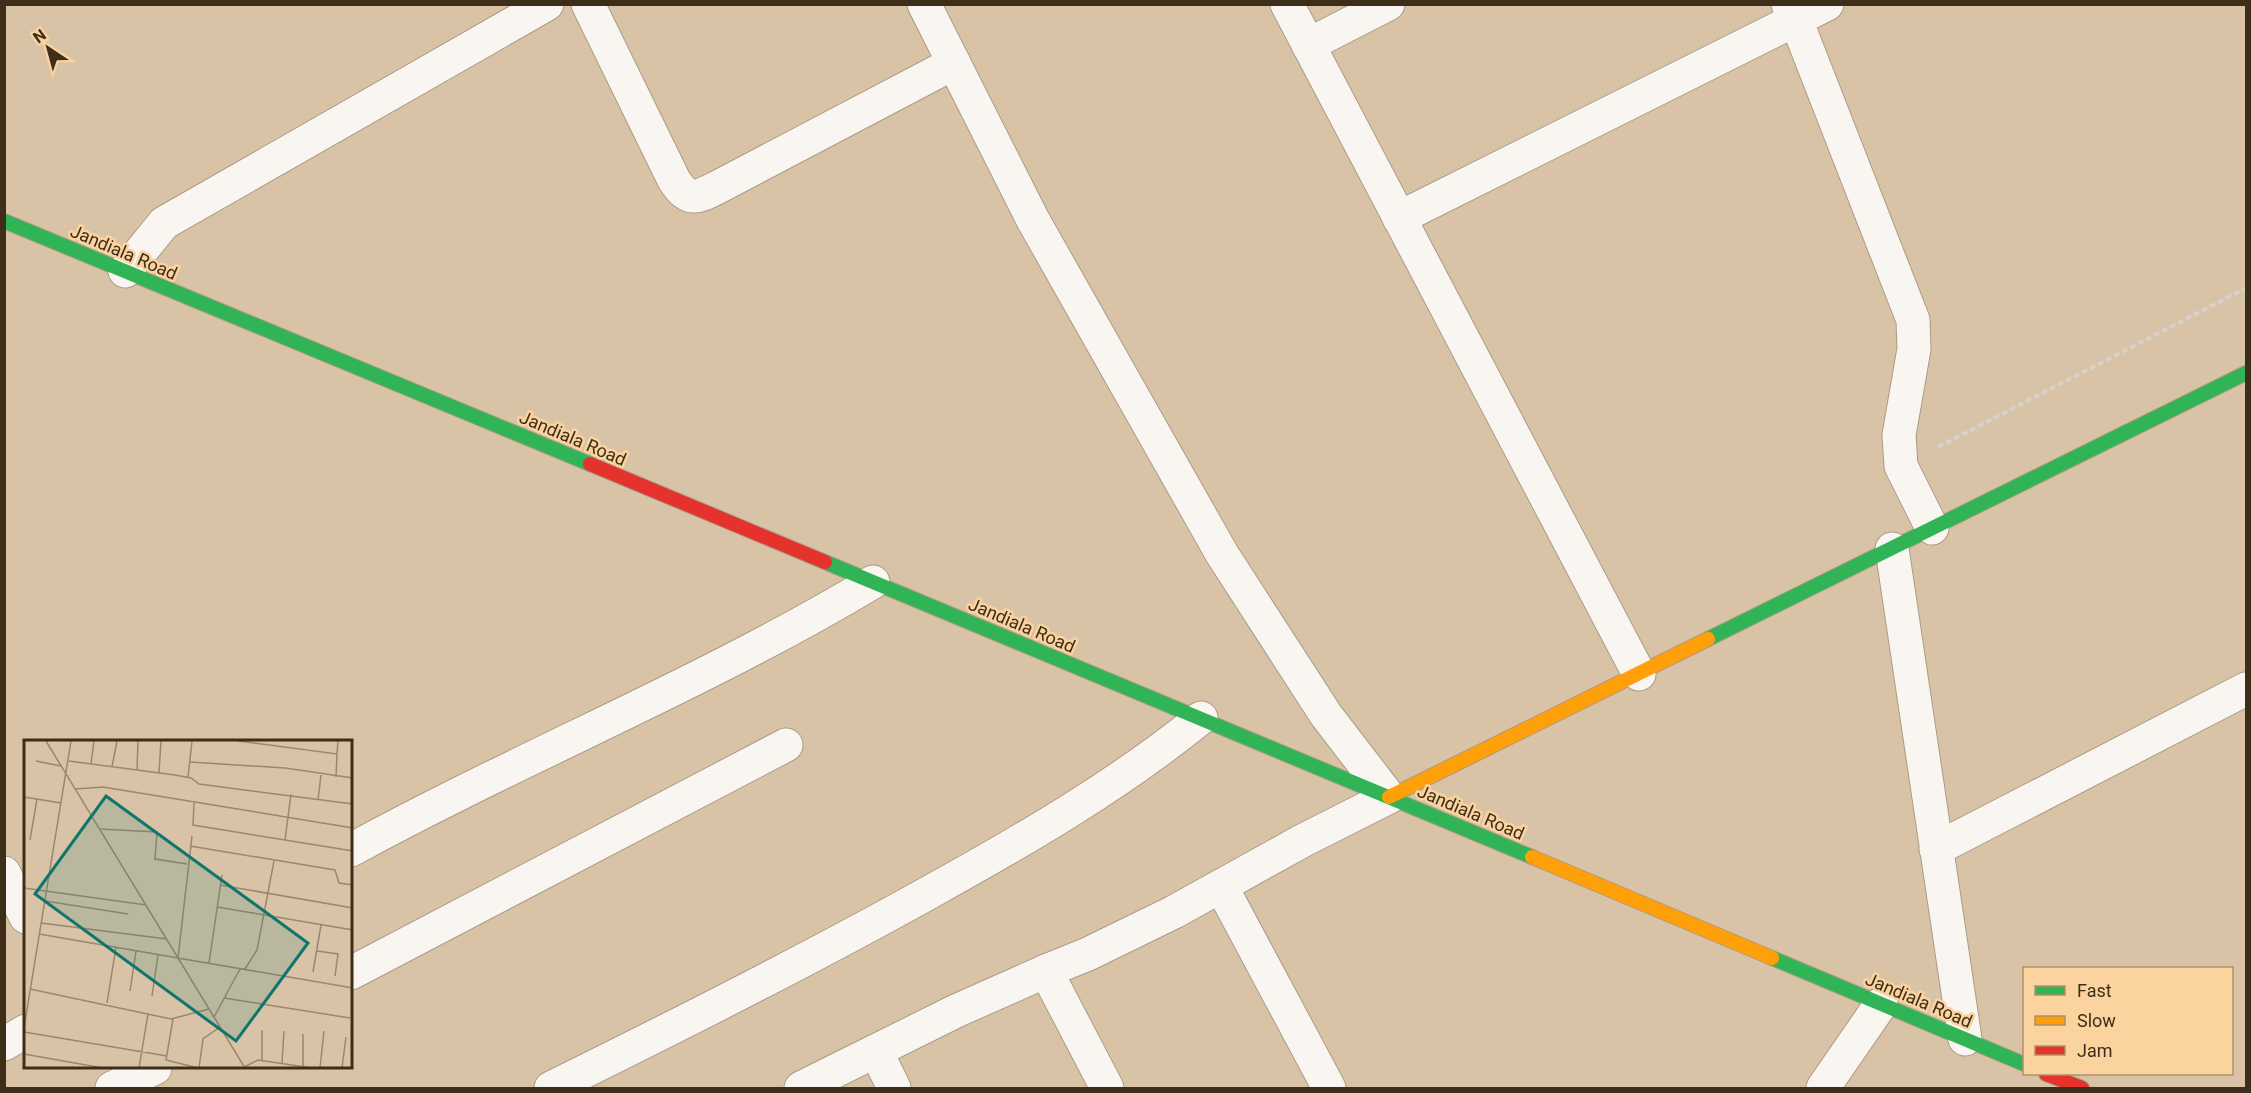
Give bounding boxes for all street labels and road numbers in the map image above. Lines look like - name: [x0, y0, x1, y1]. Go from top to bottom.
- street label: Jandiala Road: [67, 220, 181, 284]
- street label: Jandiala Road: [516, 406, 630, 470]
- street label: Jandiala Road: [965, 593, 1079, 657]
- street label: Jandiala Road: [1414, 780, 1528, 844]
- street label: Jandiala Road: [1862, 968, 1976, 1032]

